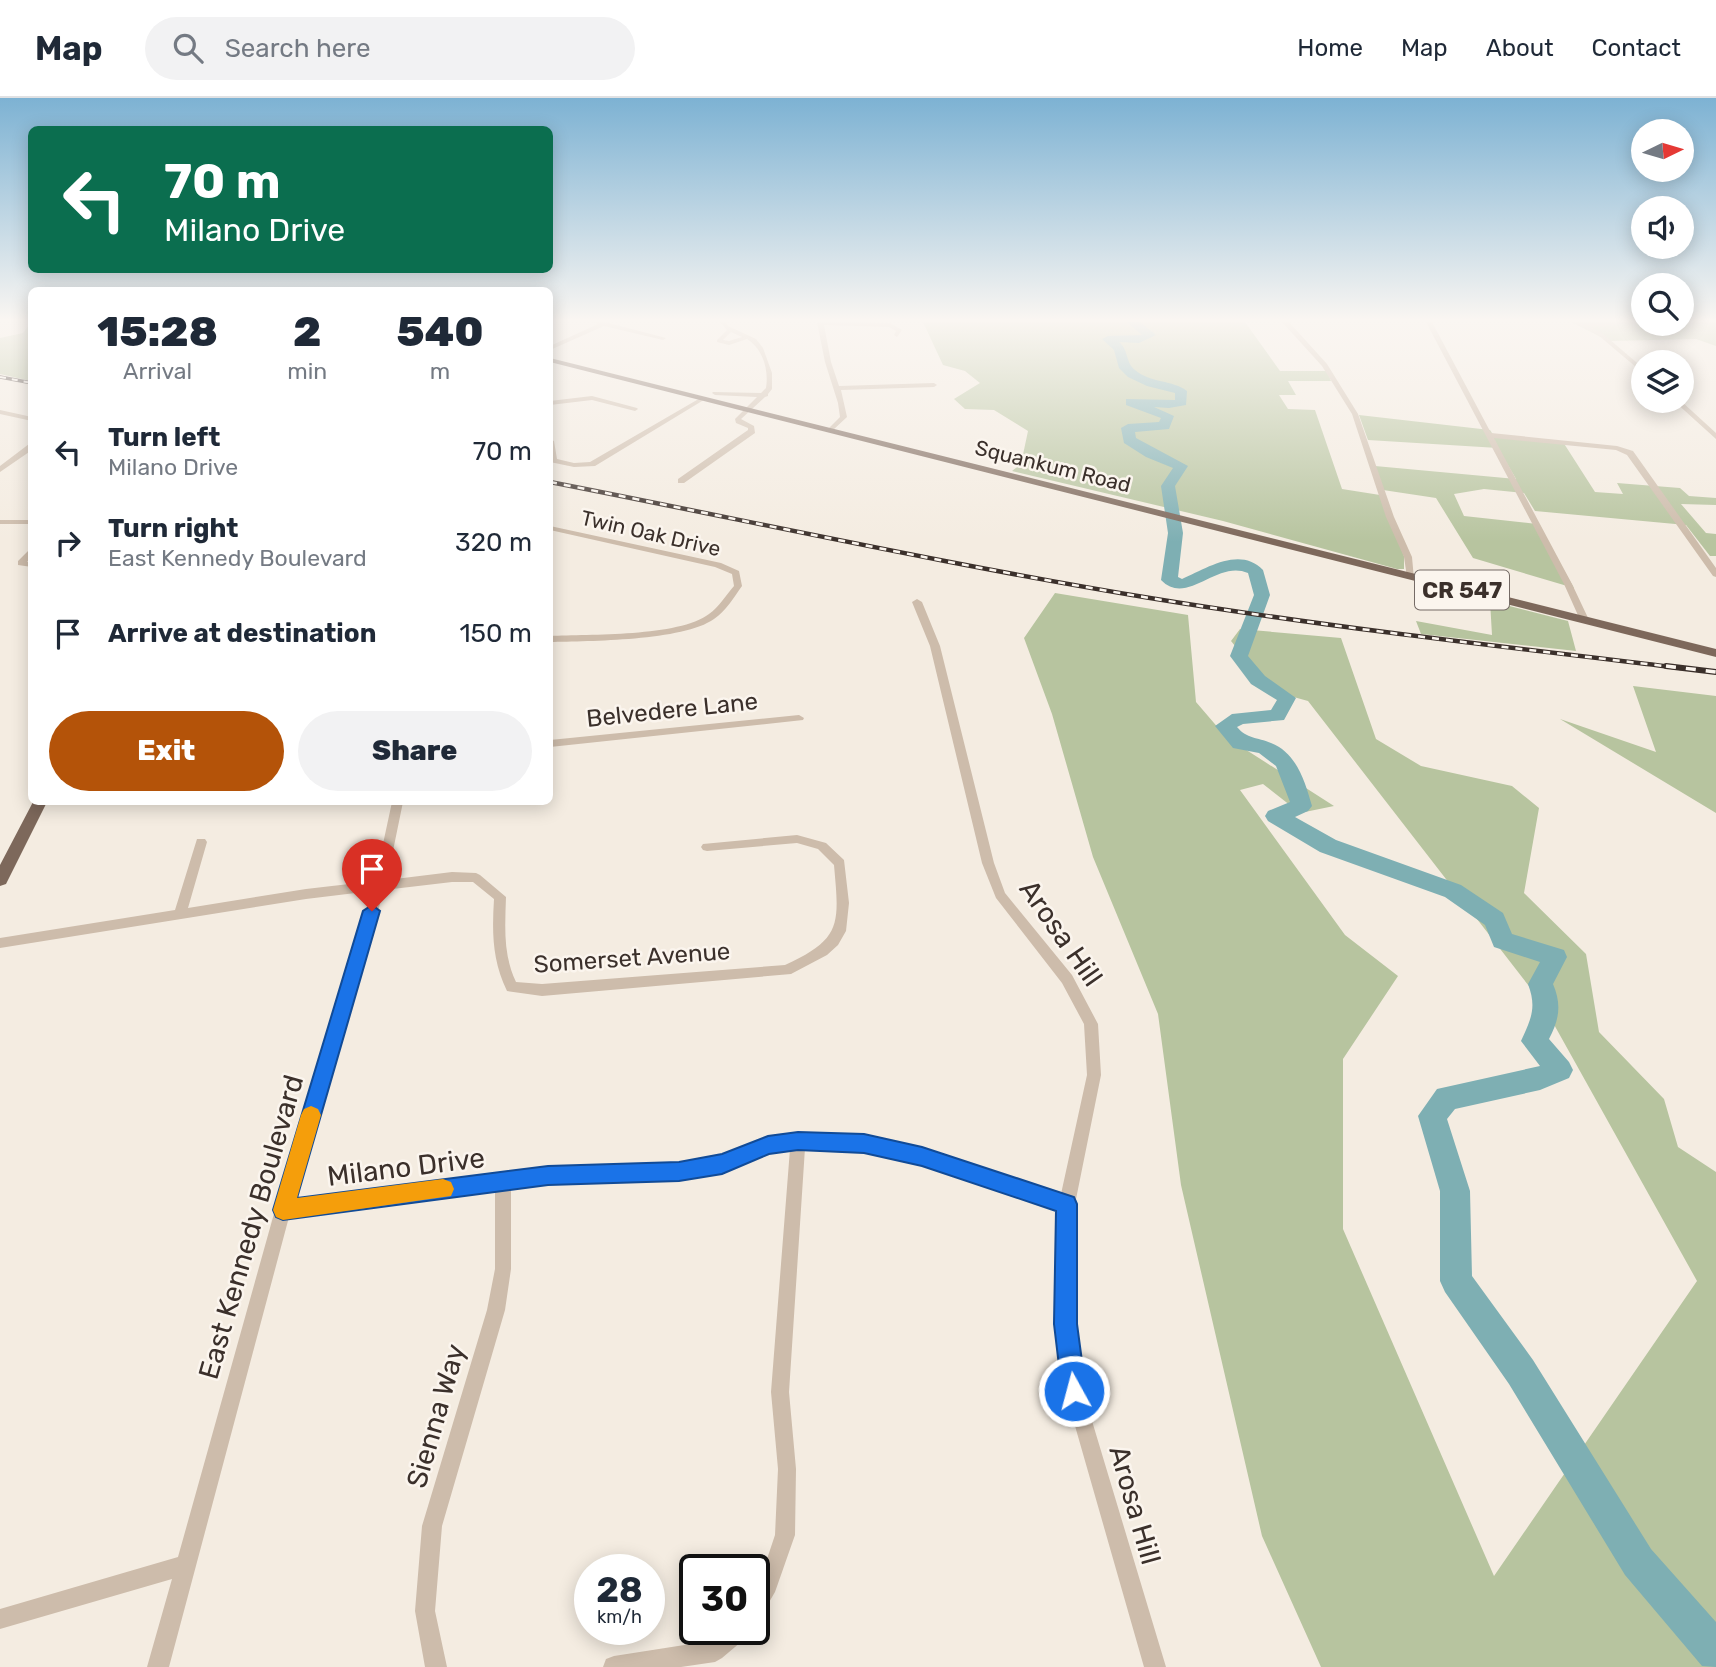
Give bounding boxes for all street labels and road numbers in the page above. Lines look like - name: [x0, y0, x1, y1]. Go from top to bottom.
- street label: Squankum Road: [973, 435, 1133, 497]
- street label: Twin Oak Drive: [579, 505, 723, 561]
- road number: CR 547: [1415, 570, 1509, 610]
- street label: Belvedere Lane: [585, 687, 759, 733]
- street label: Arosa Hill: [1012, 873, 1110, 993]
- street label: Somerset Avenue: [533, 937, 731, 979]
- street label: East Kennedy Boulevard: [192, 1071, 310, 1383]
- street label: Milano Drive: [325, 1141, 487, 1193]
- street label: Sienna Way: [400, 1340, 472, 1492]
- street label: Arosa Hill: [1102, 1442, 1168, 1568]

